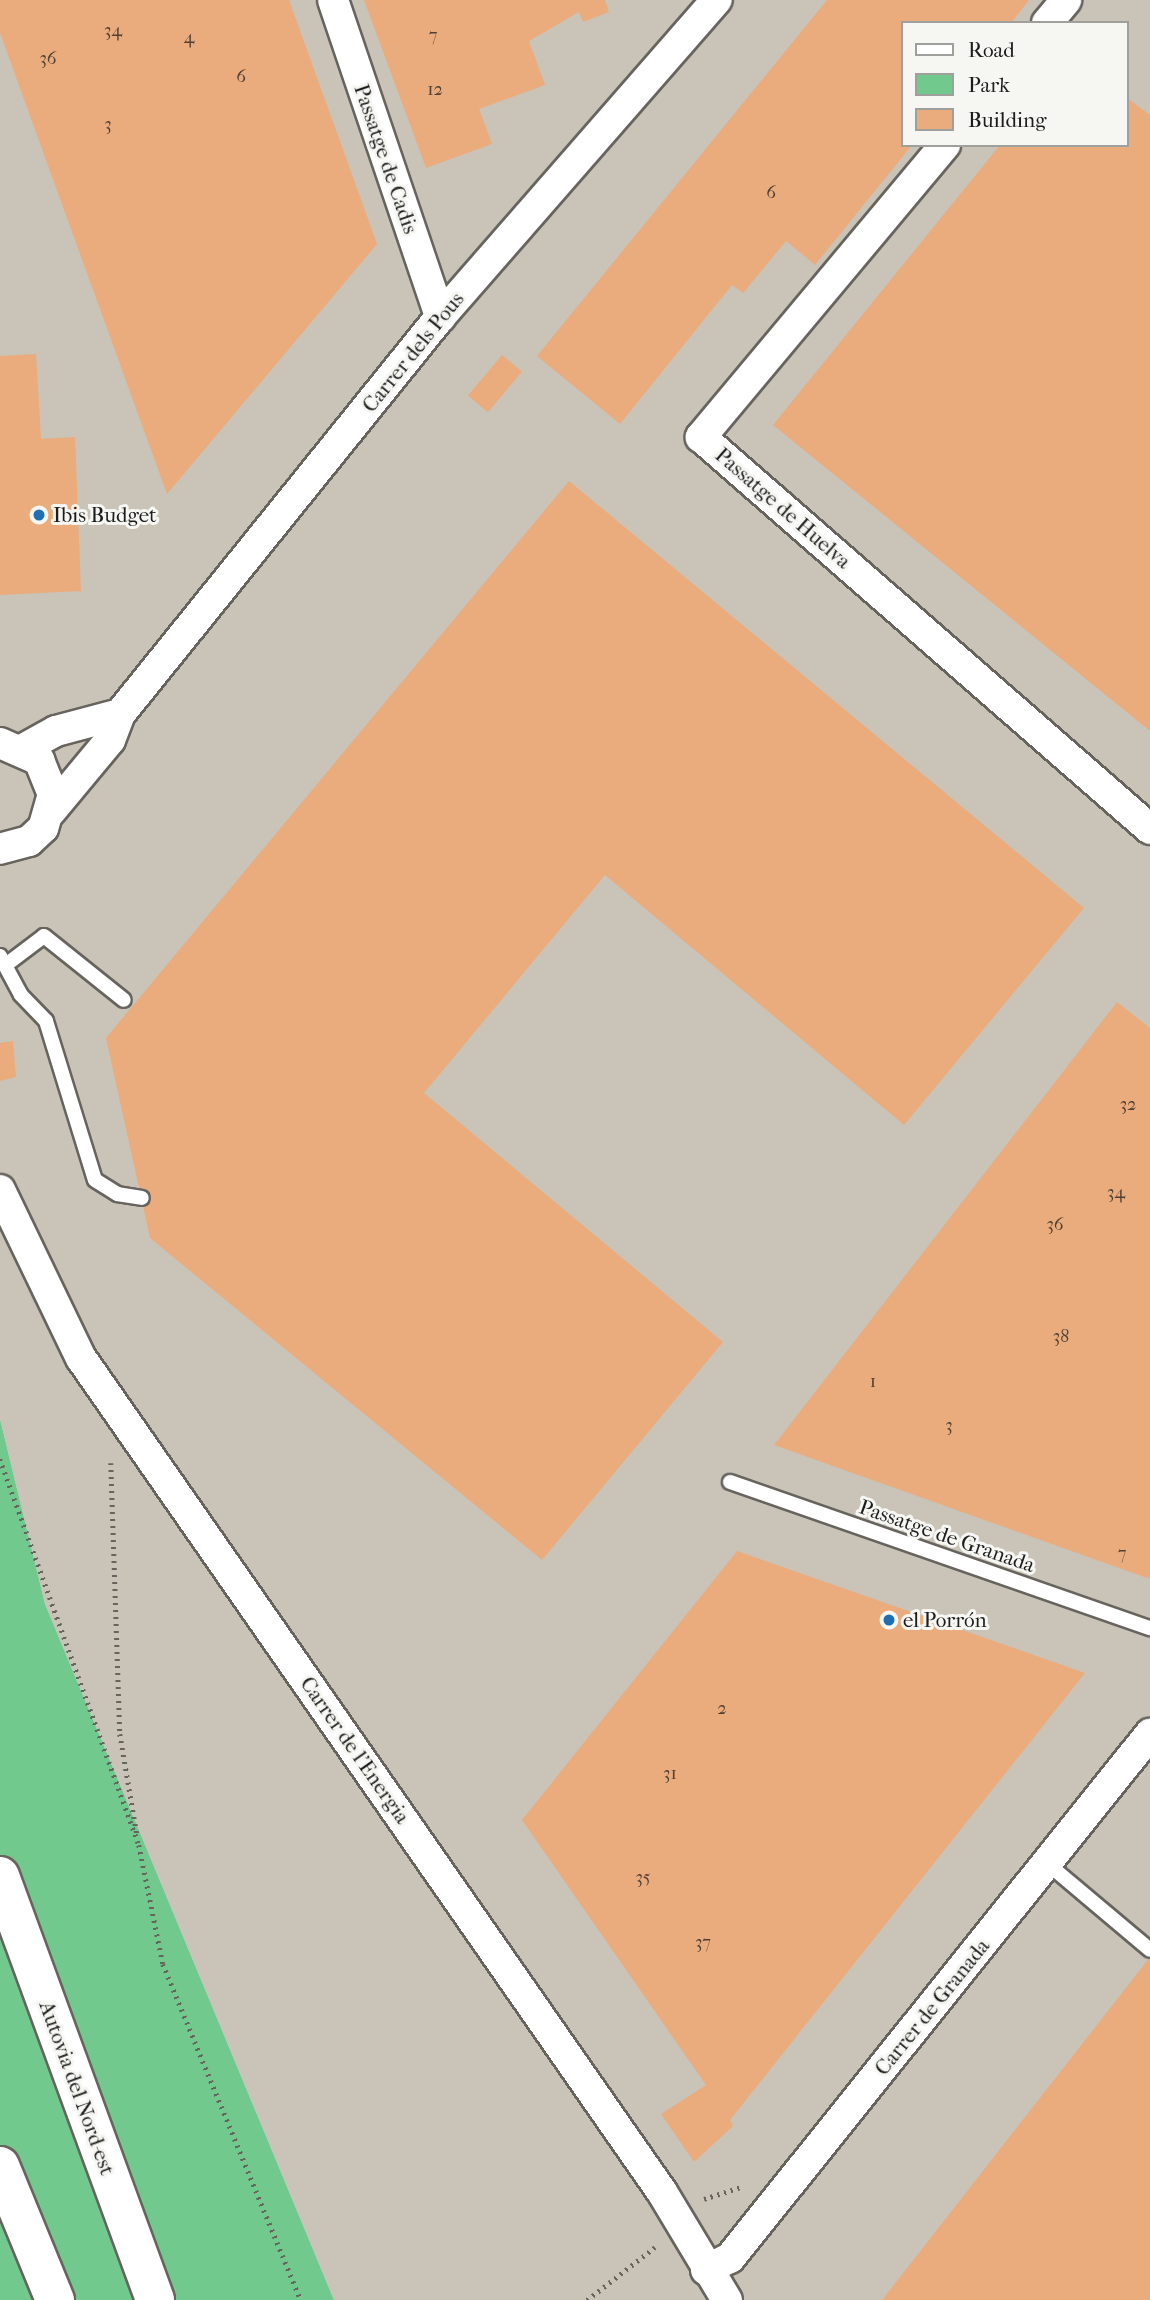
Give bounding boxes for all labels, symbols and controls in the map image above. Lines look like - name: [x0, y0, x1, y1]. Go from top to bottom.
- house number: 34: [104, 20, 122, 42]
- legend: [902, 21, 1129, 147]
- house number: 7: [429, 25, 437, 47]
- house number: 4: [184, 27, 194, 49]
- text: Road: [968, 38, 1015, 62]
- house number: 36: [39, 48, 57, 70]
- house number: 6: [236, 66, 246, 88]
- text: Park: [968, 73, 1010, 97]
- house number: 12: [427, 79, 443, 101]
- street label: Passatge de Cadis: [349, 81, 423, 237]
- text: Building: [968, 108, 1046, 132]
- house number: 3: [104, 114, 112, 136]
- house number: 6: [766, 182, 776, 204]
- street label: Carrer dels Pous: [357, 287, 469, 417]
- street label: Passatge de Huelva: [710, 442, 856, 574]
- place label: Ibis Budget: [53, 502, 157, 528]
- marker: Ibis Budget: [31, 507, 47, 523]
- house number: 32: [1120, 1094, 1136, 1116]
- house number: 34: [1107, 1182, 1125, 1204]
- house number: 36: [1046, 1214, 1064, 1236]
- house number: 38: [1053, 1326, 1069, 1348]
- house number: 1: [870, 1371, 876, 1393]
- house number: 3: [945, 1415, 953, 1437]
- street label: Passatge de Granada: [856, 1494, 1038, 1578]
- house number: 7: [1118, 1543, 1126, 1565]
- place label: el Porrón: [903, 1607, 987, 1633]
- marker: el Porrón: [881, 1612, 897, 1628]
- street label: Carrer de l'Energia: [295, 1672, 415, 1828]
- house number: 2: [717, 1698, 727, 1720]
- house number: 31: [663, 1763, 677, 1785]
- house number: 35: [635, 1867, 651, 1889]
- house number: 37: [695, 1932, 711, 1954]
- street label: Carrer de Granada: [869, 1934, 995, 2080]
- street label: Autovia del Nord-est: [34, 1998, 120, 2178]

